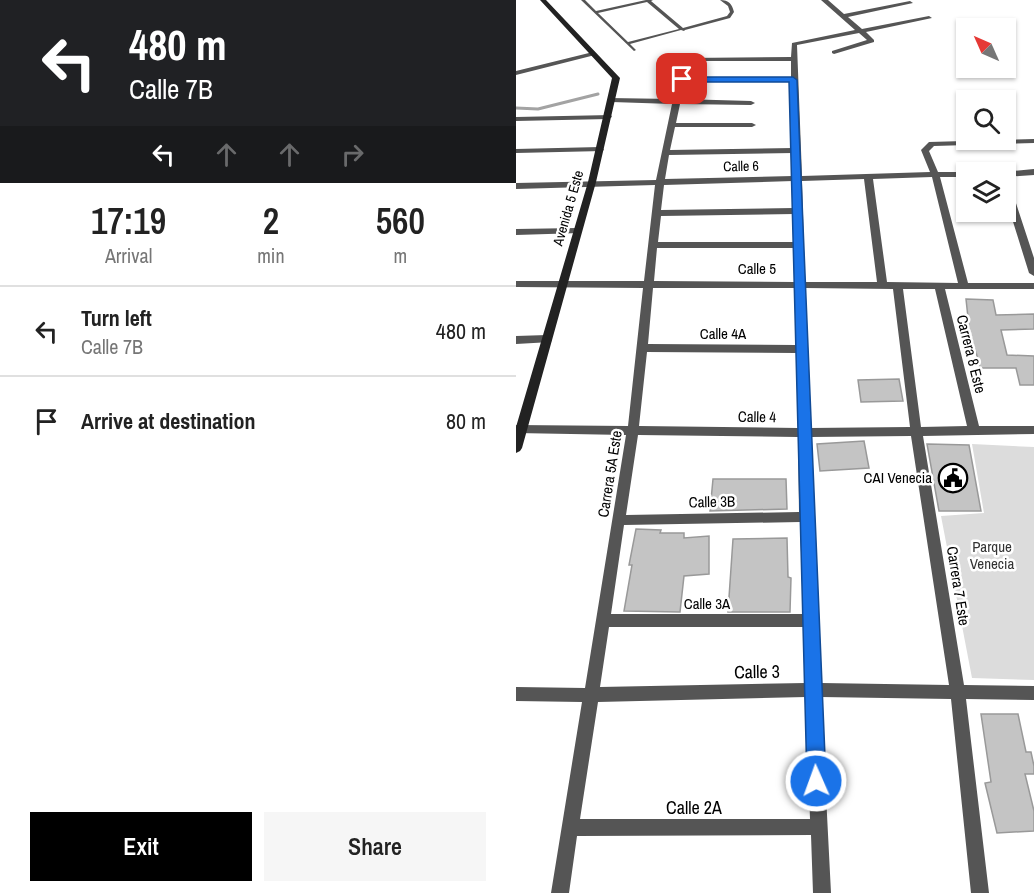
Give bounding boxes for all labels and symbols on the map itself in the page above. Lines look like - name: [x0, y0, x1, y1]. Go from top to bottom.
- north arrow: [956, 18, 1016, 78]
- pin: [656, 53, 707, 104]
- street label: Calle 6: [723, 157, 759, 175]
- street label: Avenida 5 Este: [548, 168, 587, 249]
- street label: Calle 5: [738, 258, 776, 279]
- street label: Carrera 8 Este: [952, 313, 991, 395]
- street label: Calle 4A: [700, 323, 747, 344]
- street label: Calle 4: [738, 406, 776, 427]
- street label: Carrera 5A Este: [592, 429, 627, 519]
- public building icon: CAI Venecia: [937, 462, 969, 494]
- place label: CAI Venecia: [864, 467, 932, 488]
- street label: Calle 3B: [689, 491, 735, 512]
- park label: Parque Venecia: [970, 536, 1014, 574]
- street label: Carrera 7 Este: [942, 545, 975, 627]
- street label: Calle 3A: [684, 593, 731, 614]
- street label: Calle 3: [734, 659, 780, 684]
- position arrow: [784, 749, 848, 813]
- street label: Calle 2A: [666, 795, 722, 820]

